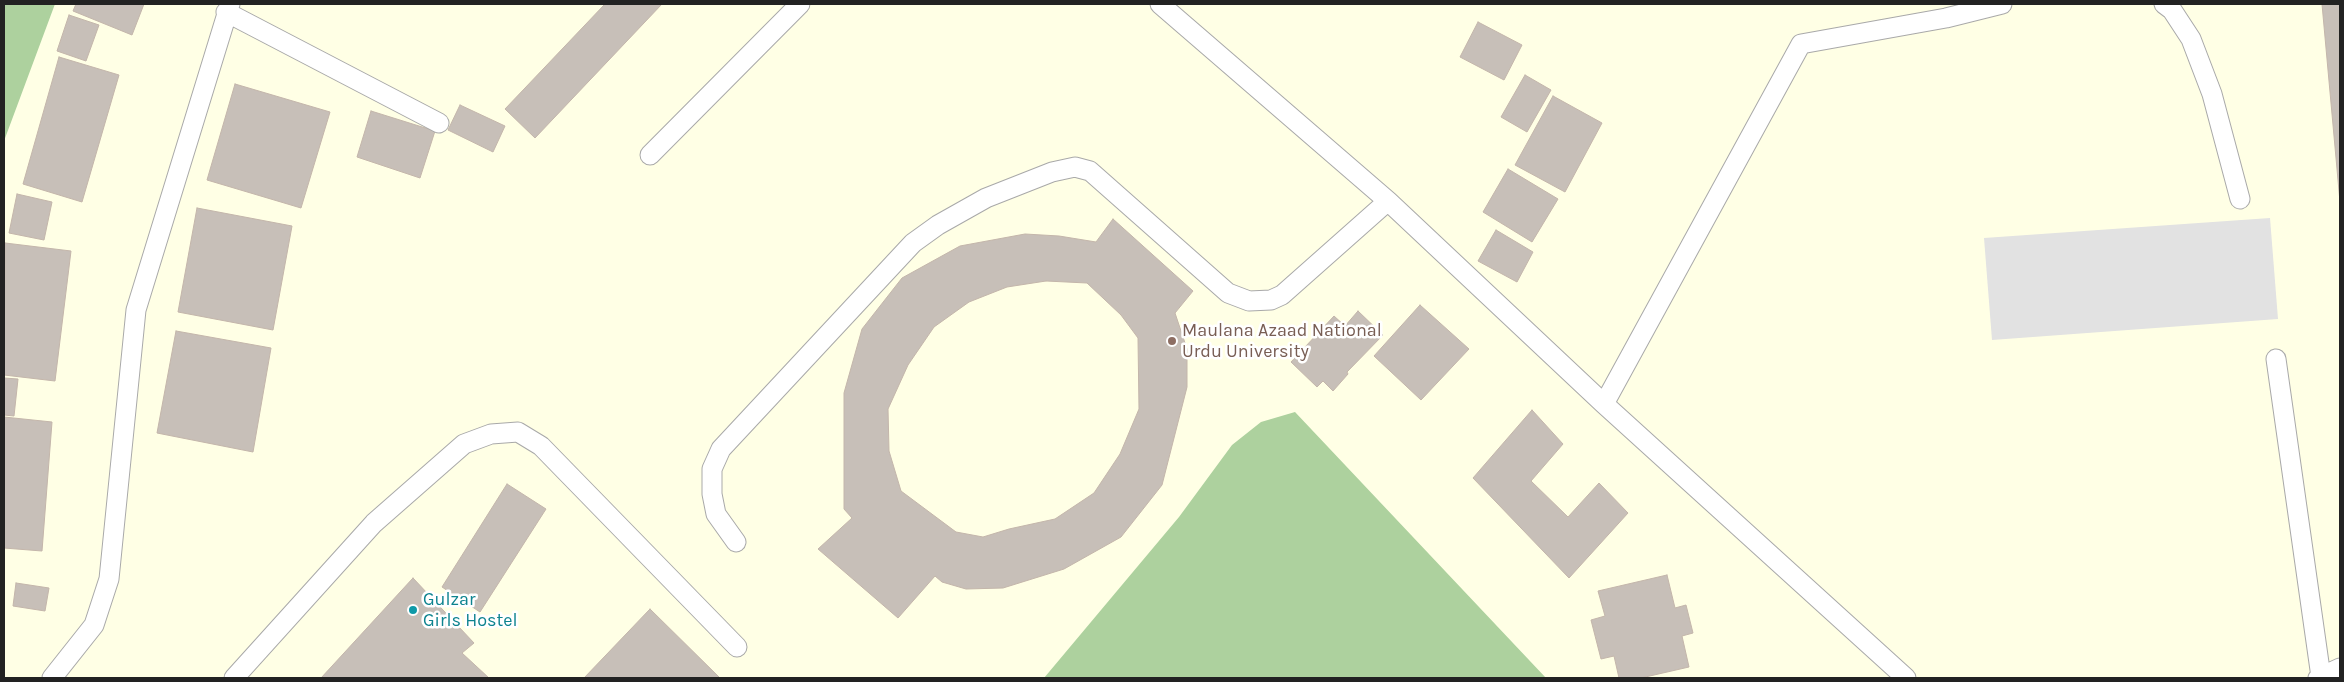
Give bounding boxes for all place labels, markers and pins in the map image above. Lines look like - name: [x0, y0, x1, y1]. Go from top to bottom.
- place label: Maulana Azaad National Urdu University: [1182, 320, 1382, 362]
- marker: Maulana Azaad National Urdu University: [1166, 335, 1178, 347]
- place label: Gulzar Girls Hostel: [423, 589, 518, 632]
- marker: Gulzar Girls Hostel: [407, 604, 419, 616]

